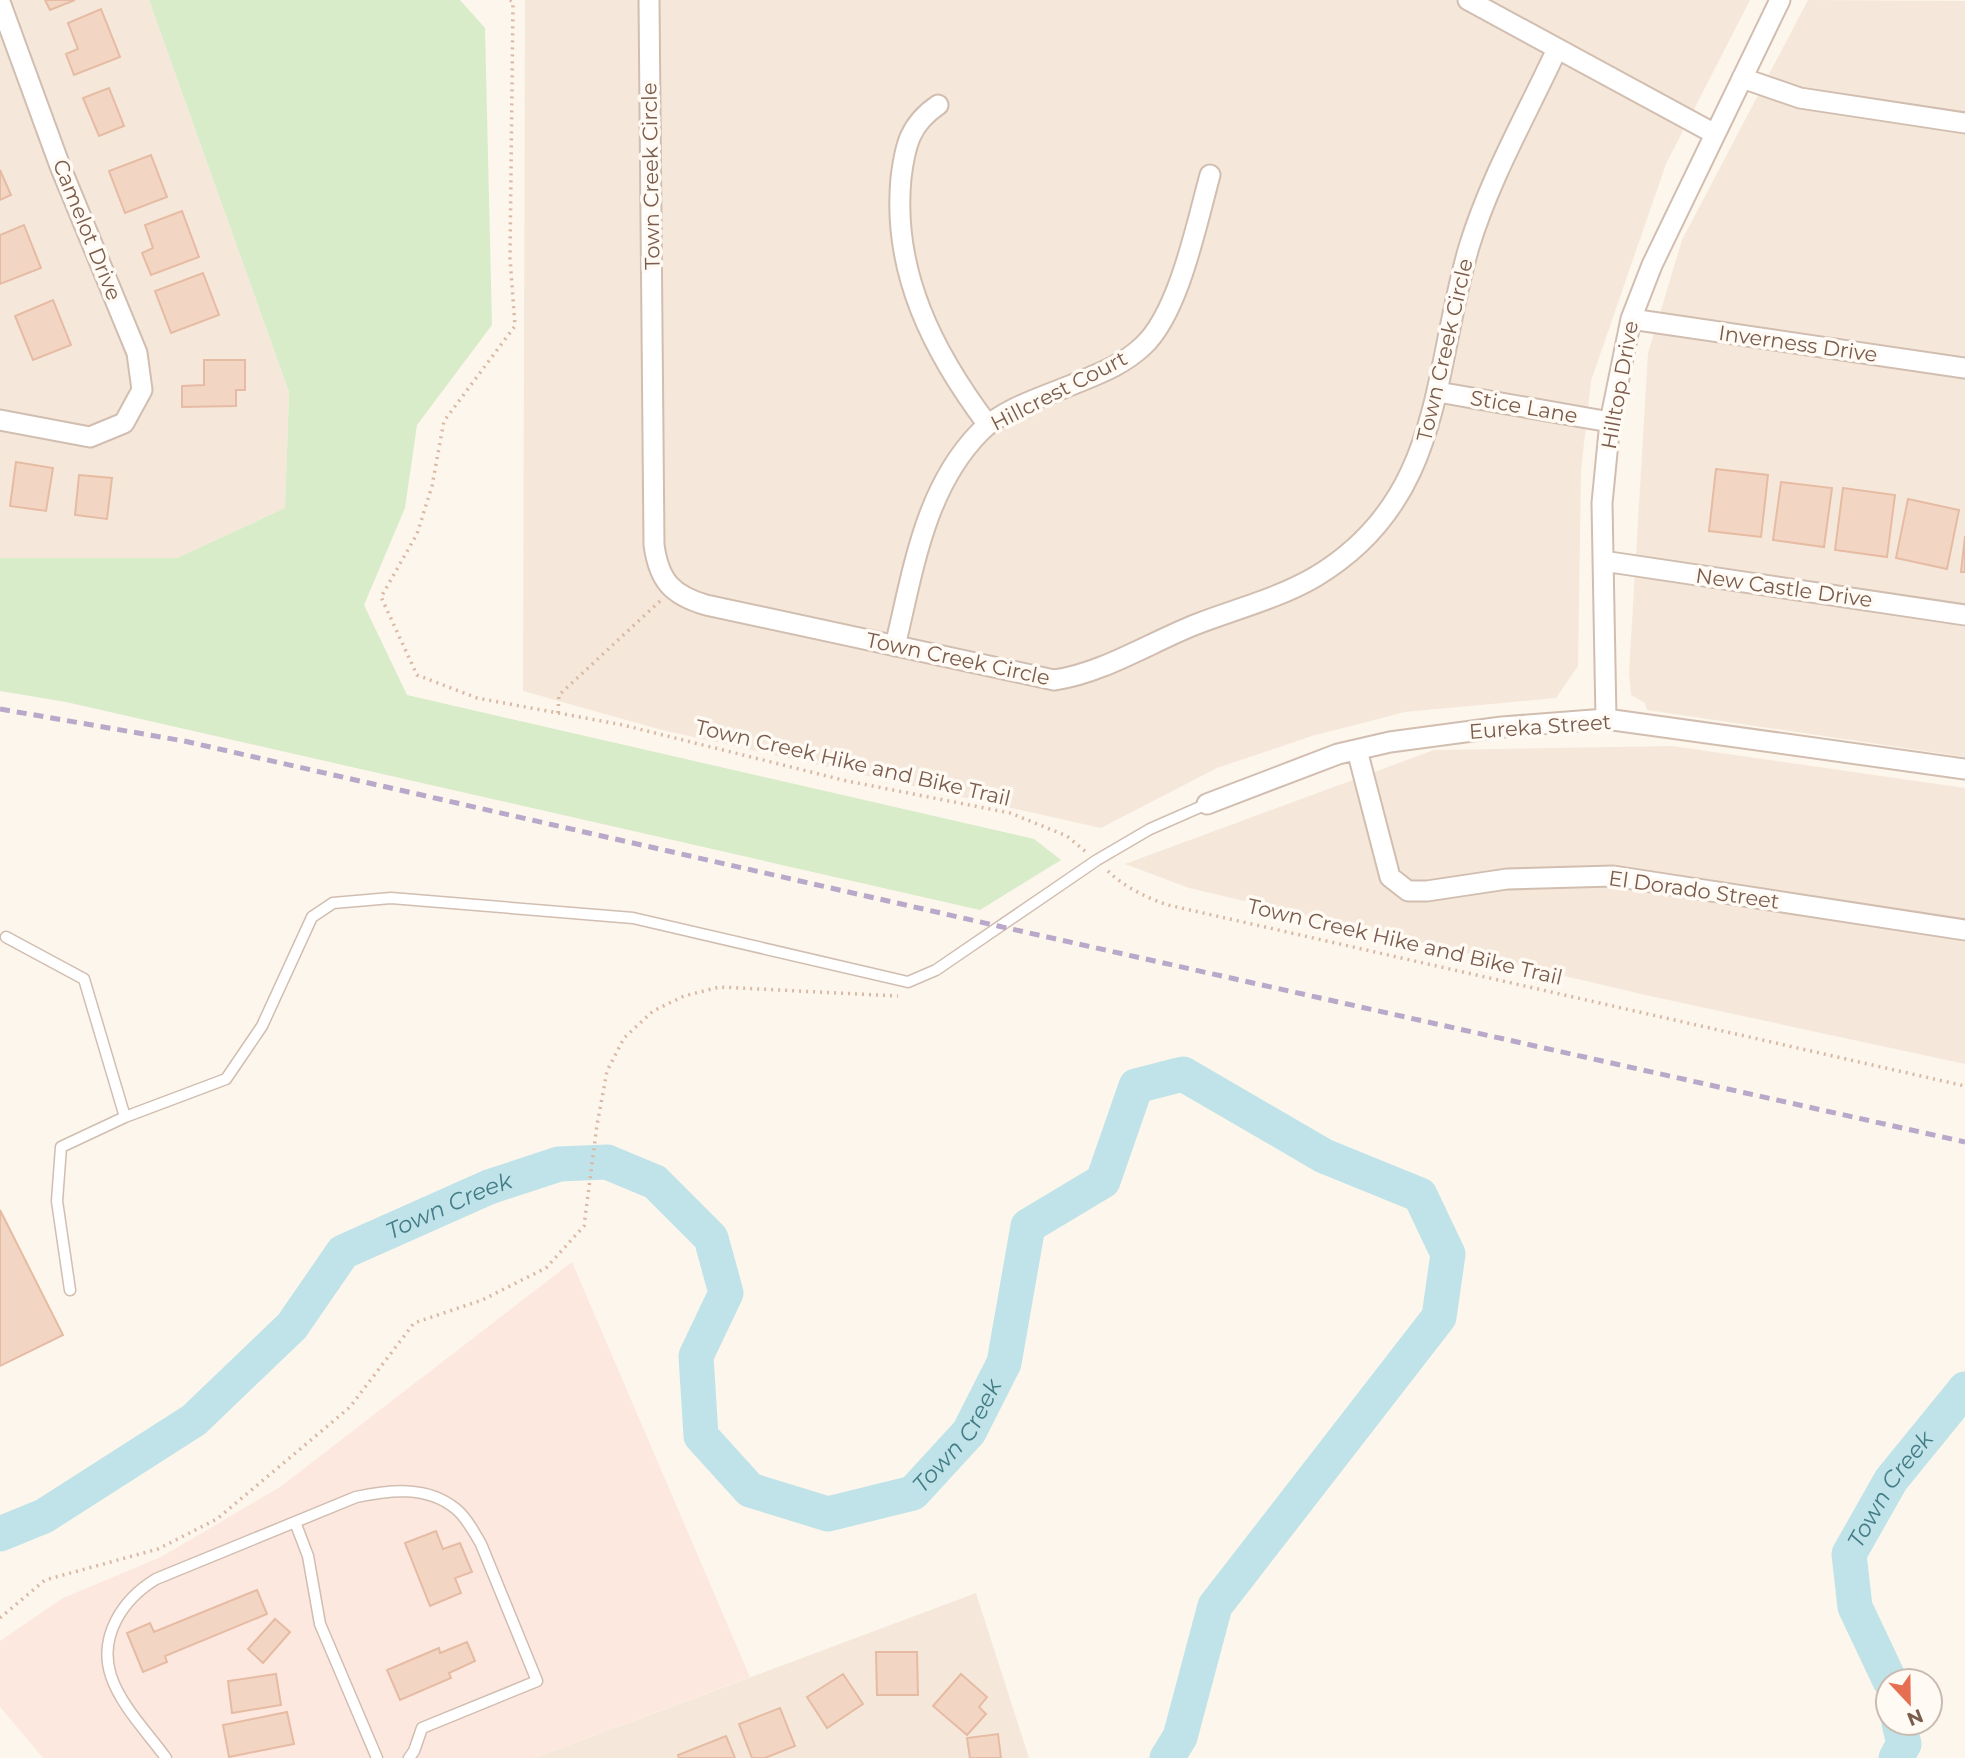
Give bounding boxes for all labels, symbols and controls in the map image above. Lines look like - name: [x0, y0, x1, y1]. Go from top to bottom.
- street label: Town Creek Circle: [636, 82, 665, 270]
- street label: Camelot Drive: [48, 156, 127, 304]
- street label: Town Creek Circle: [1411, 256, 1478, 444]
- street label: Hilltop Drive: [1596, 319, 1643, 451]
- street label: Inverness Drive: [1717, 320, 1879, 367]
- street label: Hillcrest Court: [986, 345, 1131, 436]
- street label: Stice Lane: [1468, 385, 1580, 428]
- street label: New Castle Drive: [1694, 563, 1874, 612]
- street label: Town Creek Circle: [864, 627, 1052, 690]
- street label: Eureka Street: [1468, 709, 1612, 744]
- street label: Town Creek Hike and Bike Trail: [693, 714, 1013, 811]
- street label: El Dorado Street: [1607, 865, 1781, 914]
- street label: Town Creek Hike and Bike Trail: [1245, 893, 1565, 990]
- water label: Town Creek: [381, 1166, 517, 1245]
- water label: Town Creek: [906, 1373, 1008, 1498]
- water label: Town Creek: [1841, 1424, 1940, 1553]
- north arrow: [1874, 1667, 1944, 1737]
- text: N: [1904, 1704, 1927, 1731]

